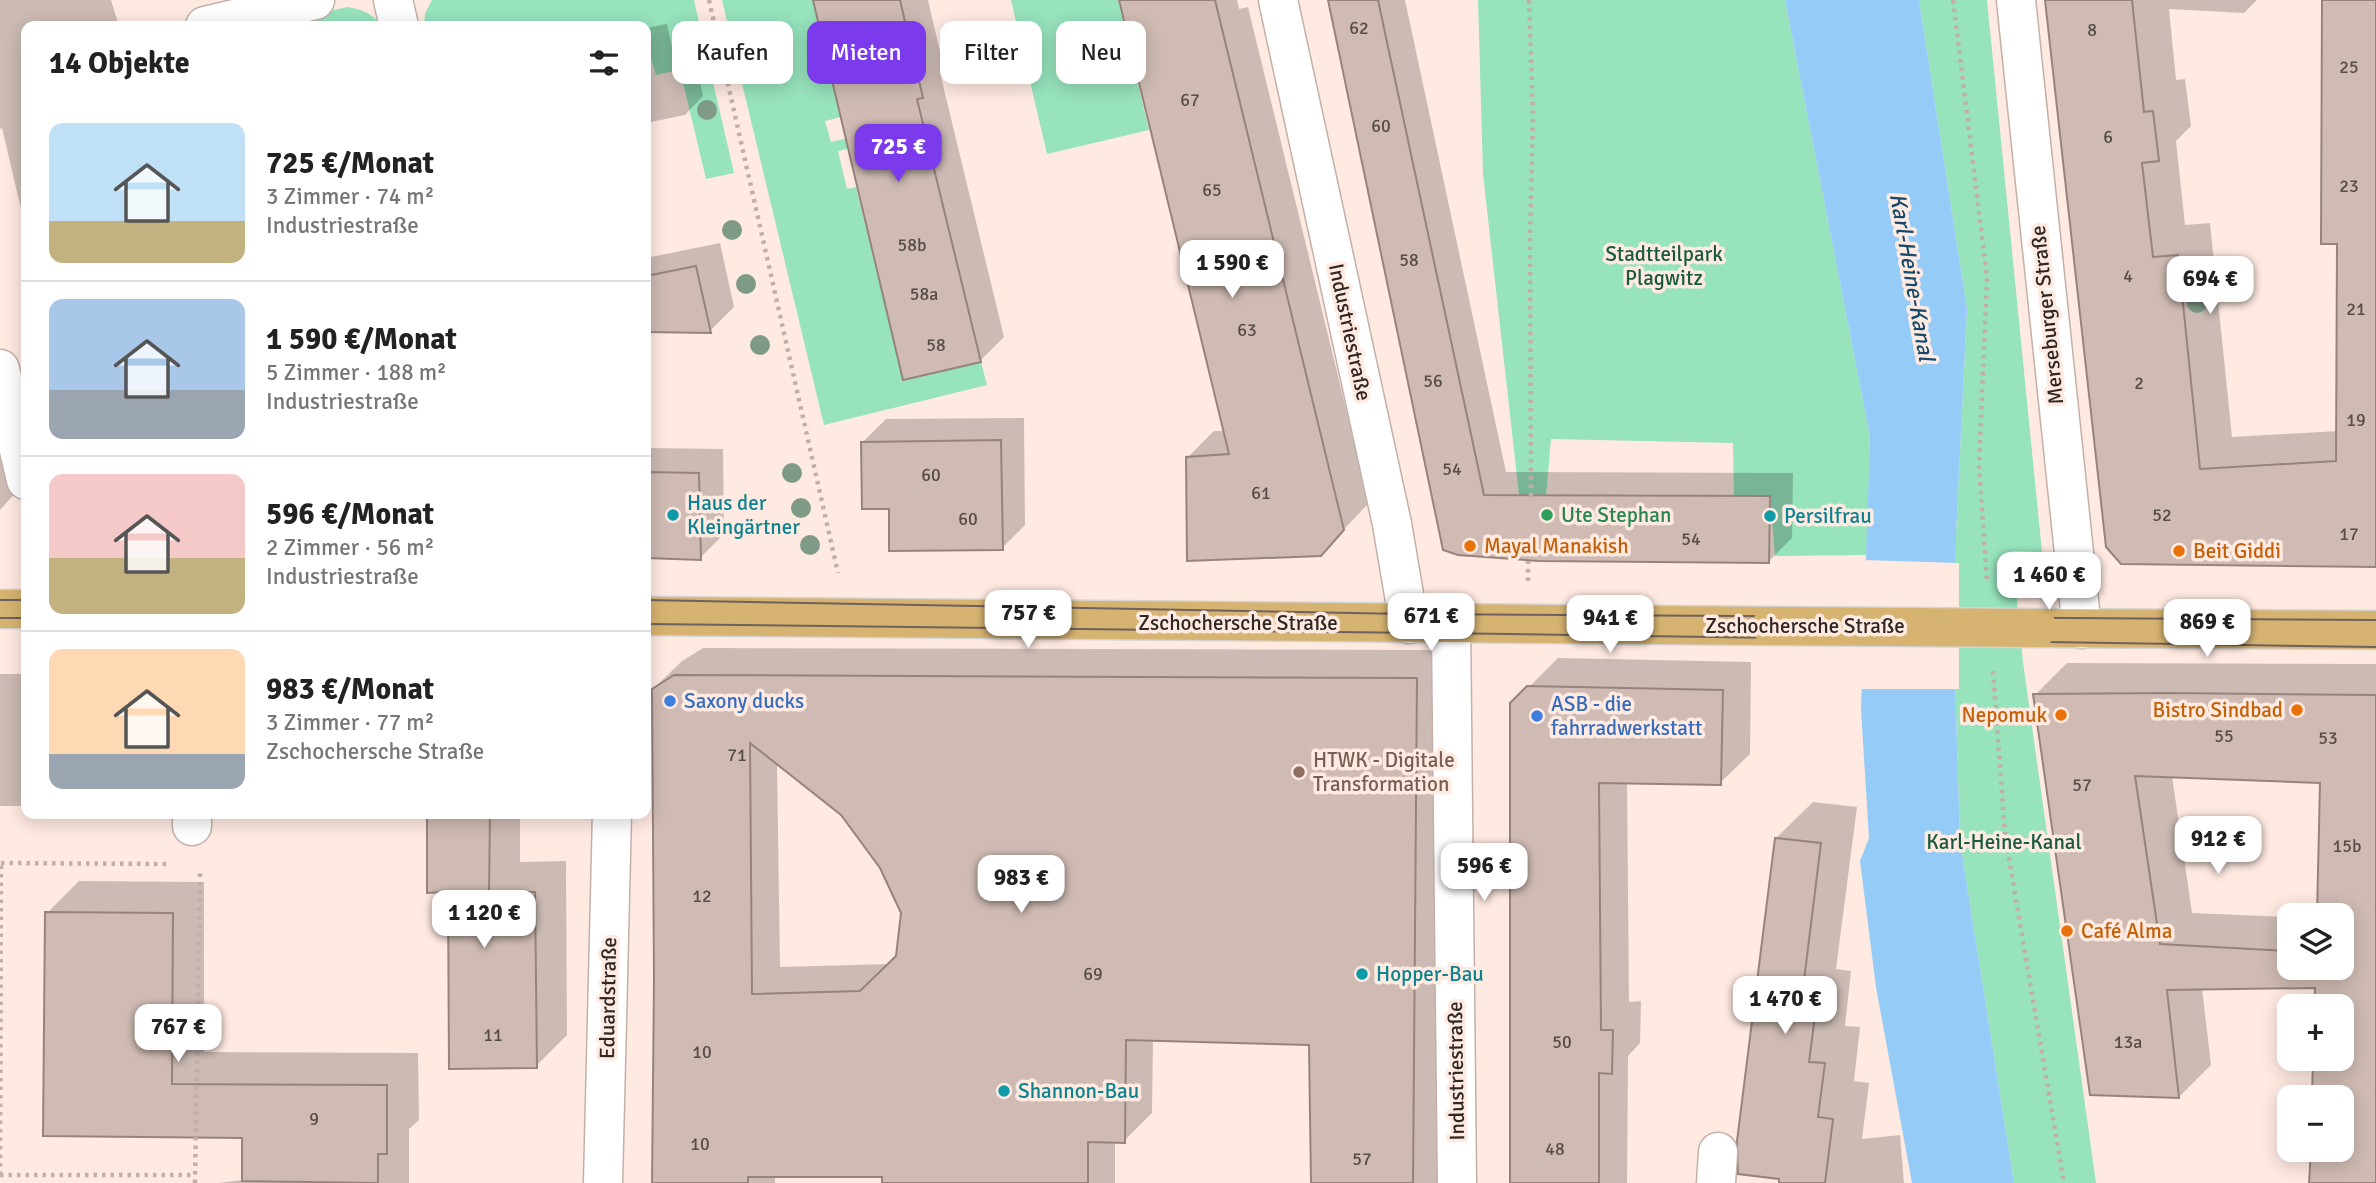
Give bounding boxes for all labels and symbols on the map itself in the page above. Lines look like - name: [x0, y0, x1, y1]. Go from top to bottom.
- house number: 62: [1349, 17, 1369, 39]
- house number: 8: [2087, 19, 2097, 41]
- house number: 25: [2339, 56, 2359, 78]
- house number: 67: [1180, 89, 1200, 111]
- house number: 60: [1371, 115, 1391, 137]
- pin: 725 €: [849, 124, 947, 184]
- house number: 6: [2103, 126, 2113, 148]
- house number: 23: [2339, 175, 2359, 197]
- house number: 65: [1202, 179, 1222, 201]
- water label: Karl-Heine-Kanal: [1883, 191, 1941, 365]
- street label: Merseburger Straße: [2025, 224, 2069, 406]
- house number: 58b: [898, 234, 926, 256]
- pin: 1 590 €: [1167, 240, 1297, 300]
- park label: Stadtteilpark Plagwitz: [1605, 241, 1723, 291]
- house number: 58: [1399, 249, 1419, 271]
- pin: 694 €: [2161, 256, 2259, 316]
- street label: Industriestraße: [1323, 261, 1377, 403]
- house number: 4: [2123, 265, 2133, 287]
- house number: 58a: [910, 283, 938, 305]
- house number: 21: [2346, 298, 2366, 320]
- house number: 63: [1237, 319, 1257, 341]
- house number: 58: [926, 334, 946, 356]
- house number: 56: [1423, 370, 1443, 392]
- house number: 2: [2134, 372, 2144, 394]
- house number: 19: [2346, 409, 2366, 431]
- house number: 54: [1442, 458, 1462, 480]
- house number: 60: [921, 464, 941, 486]
- house number: 61: [1251, 482, 1271, 504]
- place label: Haus der Kleingärtner: [687, 490, 800, 540]
- place label: Ute Stephan: [1561, 502, 1671, 528]
- place label: Persilfrau: [1784, 503, 1872, 529]
- house number: 52: [2152, 504, 2172, 526]
- marker: Haus der Kleingärtner: [665, 507, 681, 523]
- marker: Ute Stephan: [1539, 507, 1555, 523]
- house number: 60: [958, 508, 978, 530]
- marker: Persilfrau: [1762, 508, 1778, 524]
- house number: 17: [2339, 523, 2359, 545]
- house number: 54: [1681, 528, 1701, 550]
- place label: Mayal Manakish: [1484, 533, 1629, 559]
- marker: Mayal Manakish: [1462, 538, 1478, 554]
- place label: Beit Giddi: [2193, 538, 2281, 564]
- marker: Beit Giddi: [2171, 543, 2187, 559]
- pin: 1 460 €: [1984, 552, 2114, 612]
- pin: 757 €: [979, 590, 1077, 650]
- pin: 671 €: [1382, 594, 1480, 653]
- pin: 941 €: [1561, 596, 1659, 655]
- pin: 869 €: [2158, 600, 2256, 659]
- street label: Zschochersche Straße: [1138, 610, 1338, 636]
- street label: Zschochersche Straße: [1705, 613, 1905, 639]
- place label: Saxony ducks: [684, 688, 804, 714]
- place label: ASB - die fahrradwerkstatt: [1551, 691, 1702, 741]
- marker: Saxony ducks: [662, 693, 678, 709]
- place label: Bistro Sindbad: [2152, 697, 2283, 723]
- place label: Nepomuk: [1961, 702, 2047, 728]
- marker: Bistro Sindbad: [2289, 702, 2305, 718]
- marker: Nepomuk: [2053, 707, 2069, 723]
- marker: ASB - die fahrradwerkstatt: [1529, 708, 1545, 724]
- house number: 55: [2214, 725, 2234, 747]
- house number: 53: [2318, 727, 2338, 749]
- house number: 71: [727, 744, 747, 766]
- place label: HTWK - Digitale Transformation: [1313, 747, 1455, 797]
- marker: HTWK - Digitale Transformation: [1291, 764, 1307, 780]
- house number: 57: [2072, 774, 2092, 796]
- pin: 912 €: [2169, 816, 2267, 876]
- park label: Karl-Heine-Kanal: [1926, 829, 2082, 855]
- house number: 15b: [2333, 835, 2361, 857]
- pin: 596 €: [1435, 844, 1533, 903]
- pin: 983 €: [972, 856, 1070, 915]
- house number: 12: [692, 885, 712, 907]
- pin: 1 120 €: [419, 890, 549, 950]
- place label: Café Alma: [2081, 918, 2172, 944]
- marker: Café Alma: [2059, 923, 2075, 939]
- street label: Eduardstraße: [594, 937, 622, 1059]
- place label: Hopper-Bau: [1376, 961, 1484, 987]
- house number: 69: [1083, 963, 1103, 985]
- marker: Hopper-Bau: [1354, 966, 1370, 982]
- pin: 1 470 €: [1720, 976, 1850, 1036]
- street label: Industriestraße: [1442, 1001, 1470, 1141]
- pin: 767 €: [129, 1004, 227, 1064]
- house number: 11: [483, 1024, 503, 1046]
- house number: 50: [1552, 1031, 1572, 1053]
- house number: 13a: [2114, 1031, 2142, 1053]
- house number: 10: [692, 1041, 712, 1063]
- place label: Shannon-Bau: [1018, 1078, 1139, 1104]
- marker: Shannon-Bau: [996, 1083, 1012, 1099]
- house number: 9: [309, 1108, 319, 1130]
- house number: 10: [690, 1133, 710, 1155]
- house number: 48: [1545, 1138, 1565, 1160]
- house number: 57: [1352, 1148, 1372, 1170]

